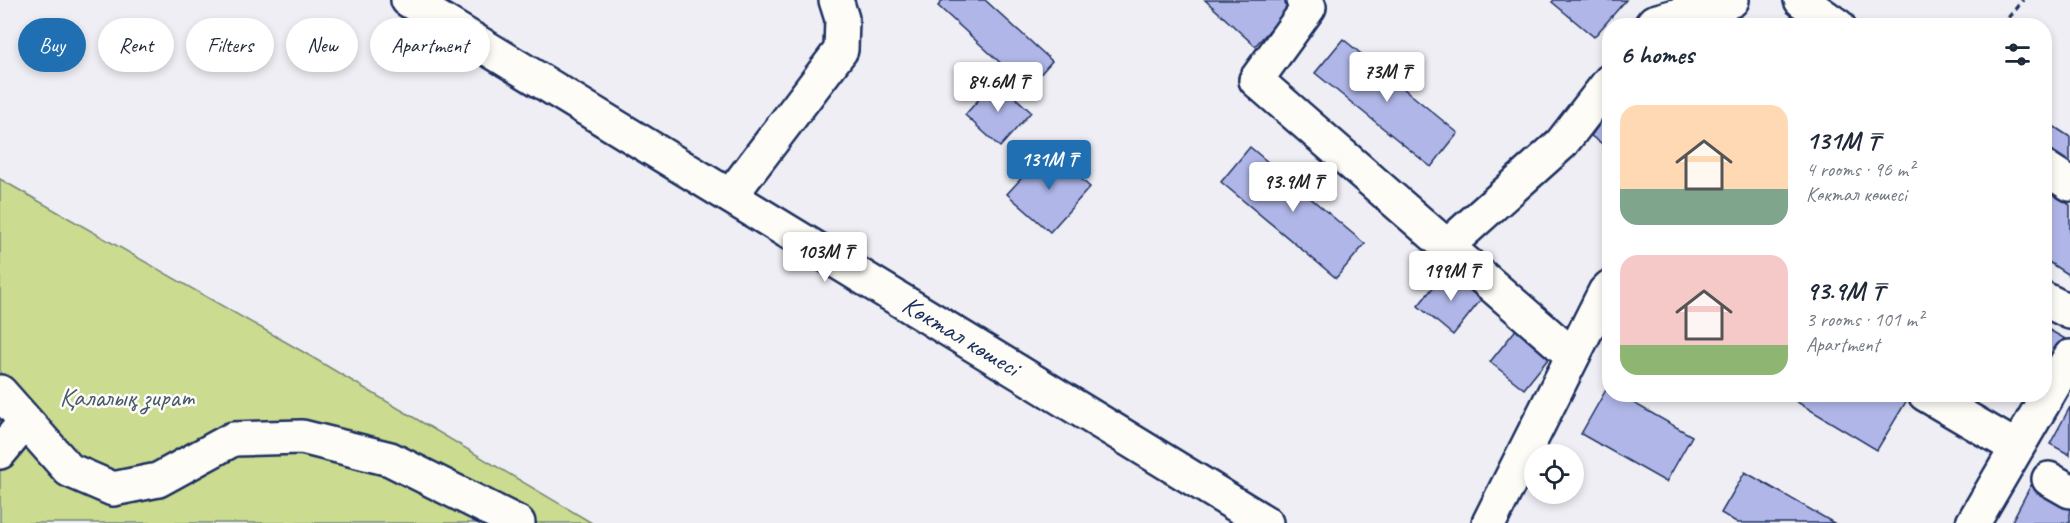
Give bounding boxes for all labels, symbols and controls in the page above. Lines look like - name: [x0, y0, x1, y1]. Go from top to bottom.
- chip: Buy: [18, 18, 86, 72]
- chip: Rent: [98, 18, 174, 72]
- chip: Filters: [186, 18, 274, 72]
- chip: New: [286, 18, 358, 72]
- chip: Apartment: [370, 18, 490, 72]
- text: 6 homes: [1620, 38, 1694, 71]
- icon: filters: [2001, 38, 2034, 71]
- pin: 73M ₸: [1345, 52, 1429, 103]
- text: 73M ₸: [1363, 59, 1411, 84]
- pin: 84.6M ₸: [943, 62, 1053, 113]
- text: 84.6M ₸: [968, 69, 1028, 94]
- text: 131M ₸: [1806, 124, 1879, 157]
- icon: home: [1668, 129, 1740, 201]
- pin: 131M ₸: [1000, 140, 1098, 191]
- text: 131M ₸: [1021, 147, 1077, 172]
- text: 4 rooms · 96 m²: [1806, 157, 1914, 182]
- pin: 93.9M ₸: [1238, 162, 1348, 213]
- text: 93.9M ₸: [1263, 169, 1323, 194]
- text: Көктал көшесі: [1806, 182, 1907, 207]
- pin: 103M ₸: [776, 232, 874, 283]
- text: 103M ₸: [797, 239, 853, 264]
- pin: 199M ₸: [1402, 251, 1500, 302]
- text: 199M ₸: [1423, 258, 1479, 283]
- text: 93.9M ₸: [1806, 274, 1884, 307]
- icon: home: [1668, 279, 1740, 351]
- street label: Көктал көшесі: [896, 288, 1028, 385]
- text: 3 rooms · 101 m²: [1806, 307, 1923, 332]
- text: Apartment: [1806, 332, 1879, 357]
- park label: Қалалық зират: [60, 381, 196, 415]
- map controls: [1524, 444, 1584, 504]
- button: locate: [1524, 444, 1584, 504]

